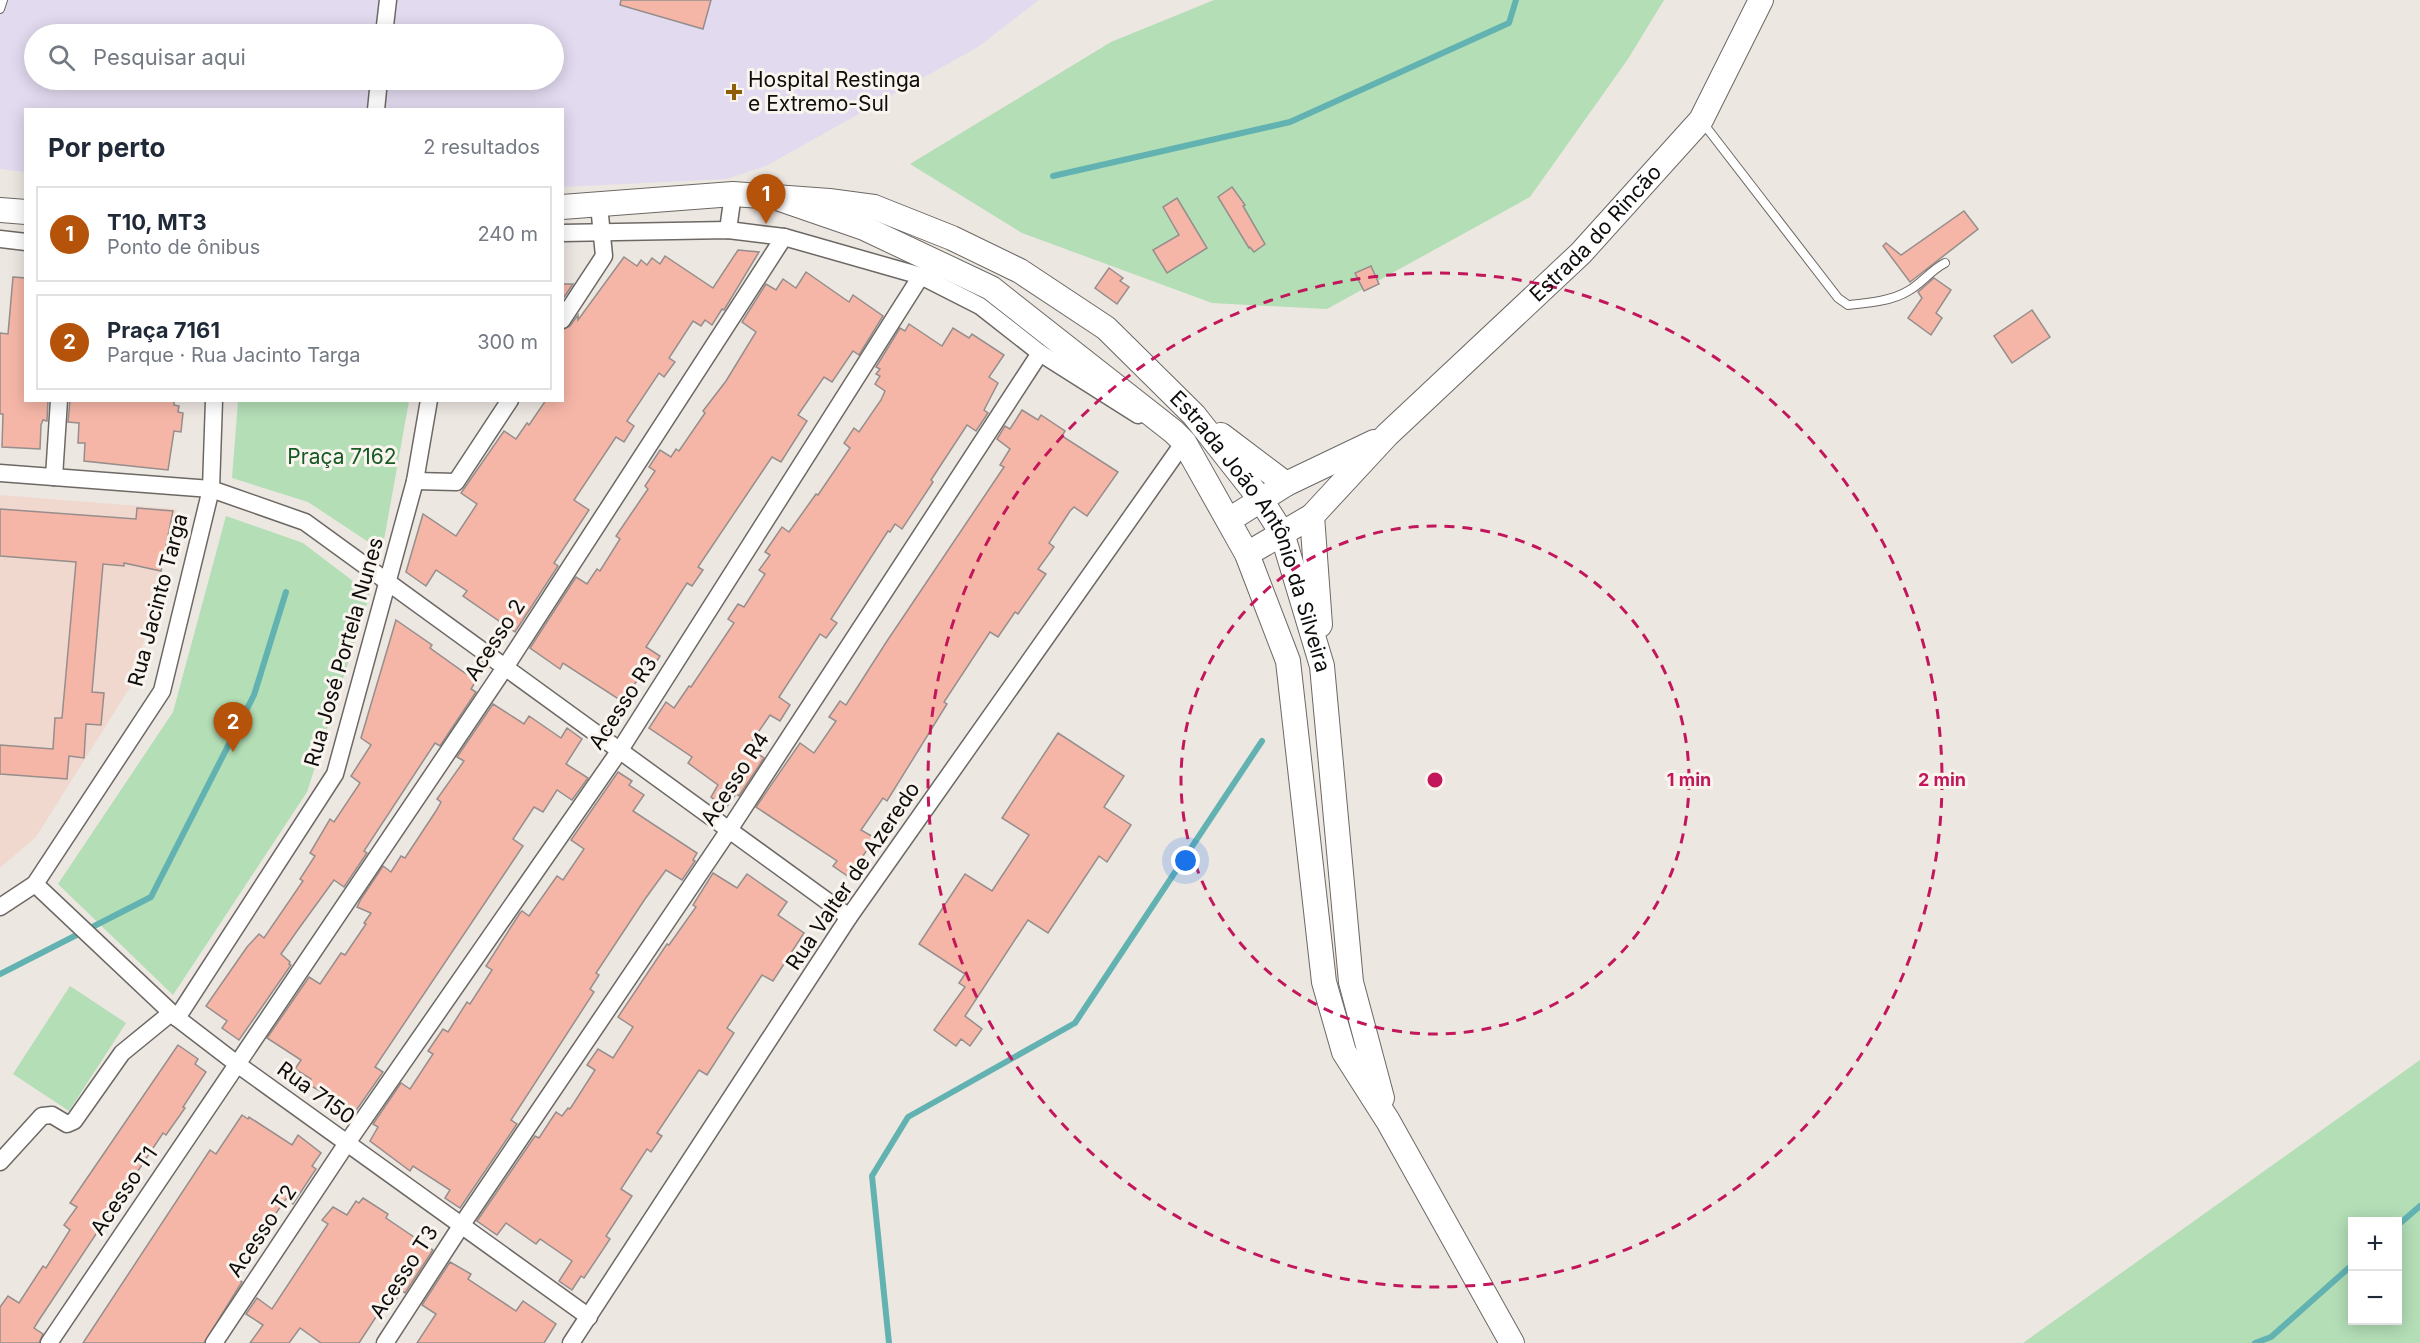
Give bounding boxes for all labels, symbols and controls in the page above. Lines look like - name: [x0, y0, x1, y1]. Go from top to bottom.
- search box: [24, 24, 564, 90]
- icon: search: [45, 41, 78, 74]
- text: Pesquisar aqui: [93, 44, 246, 70]
- place label: Hospital Restinga e Extremo-Sul: [748, 67, 921, 116]
- marker: Hospital Restinga e Extremo-Sul: [725, 83, 743, 101]
- text: Por perto: [48, 132, 166, 163]
- text: 2 resultados: [423, 135, 540, 159]
- street label: Estrada do Rincão: [1524, 159, 1666, 307]
- pin: 1: [746, 174, 786, 224]
- text: T10, MT3: [107, 209, 207, 235]
- text: 1: [65, 222, 74, 246]
- text: 240 m: [477, 222, 538, 246]
- text: Ponto de ônibus: [107, 235, 260, 259]
- text: Praça 7161: [107, 317, 220, 343]
- text: 2: [63, 330, 76, 354]
- text: 300 m: [477, 330, 538, 354]
- text: Parque · Rua Jacinto Targa: [107, 343, 361, 367]
- street label: Estrada João Antônio da Silveira: [1165, 385, 1336, 675]
- park label: Praça 7162: [287, 444, 397, 469]
- street label: Rua Jacinto Targa: [122, 511, 193, 689]
- street label: Rua José Portela Nunes: [299, 534, 388, 769]
- street label: Acesso 2: [459, 594, 530, 685]
- street label: Acesso R3: [583, 652, 662, 754]
- pin: 2: [214, 702, 252, 752]
- street label: Acesso R4: [695, 727, 774, 830]
- text: 1 min: [1667, 769, 1711, 790]
- text: 2 min: [1918, 769, 1966, 790]
- centre of rings: [1425, 770, 1445, 790]
- street label: Rua Valter de Azeredo: [780, 777, 925, 974]
- your location: [1171, 846, 1200, 875]
- street label: Rua 7150: [273, 1056, 360, 1129]
- street label: Acesso T1: [85, 1142, 162, 1240]
- street label: Acesso T2: [222, 1180, 302, 1282]
- map controls: [2348, 1217, 2402, 1325]
- button: +: [2348, 1217, 2402, 1271]
- street label: Acesso T3: [364, 1220, 443, 1323]
- button: −: [2348, 1271, 2402, 1325]

